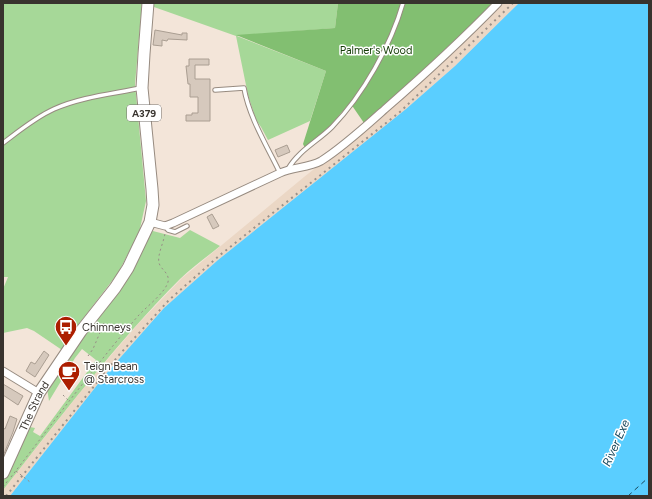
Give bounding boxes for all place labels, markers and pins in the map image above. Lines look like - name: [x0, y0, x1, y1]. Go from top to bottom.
- bus stop icon: Chimneys: [53, 314, 79, 347]
- place label: Chimneys: [82, 321, 131, 334]
- cafe icon: Teign Bean @ Starcross: [56, 359, 82, 392]
- place label: Teign Bean @ Starcross: [84, 360, 144, 386]

